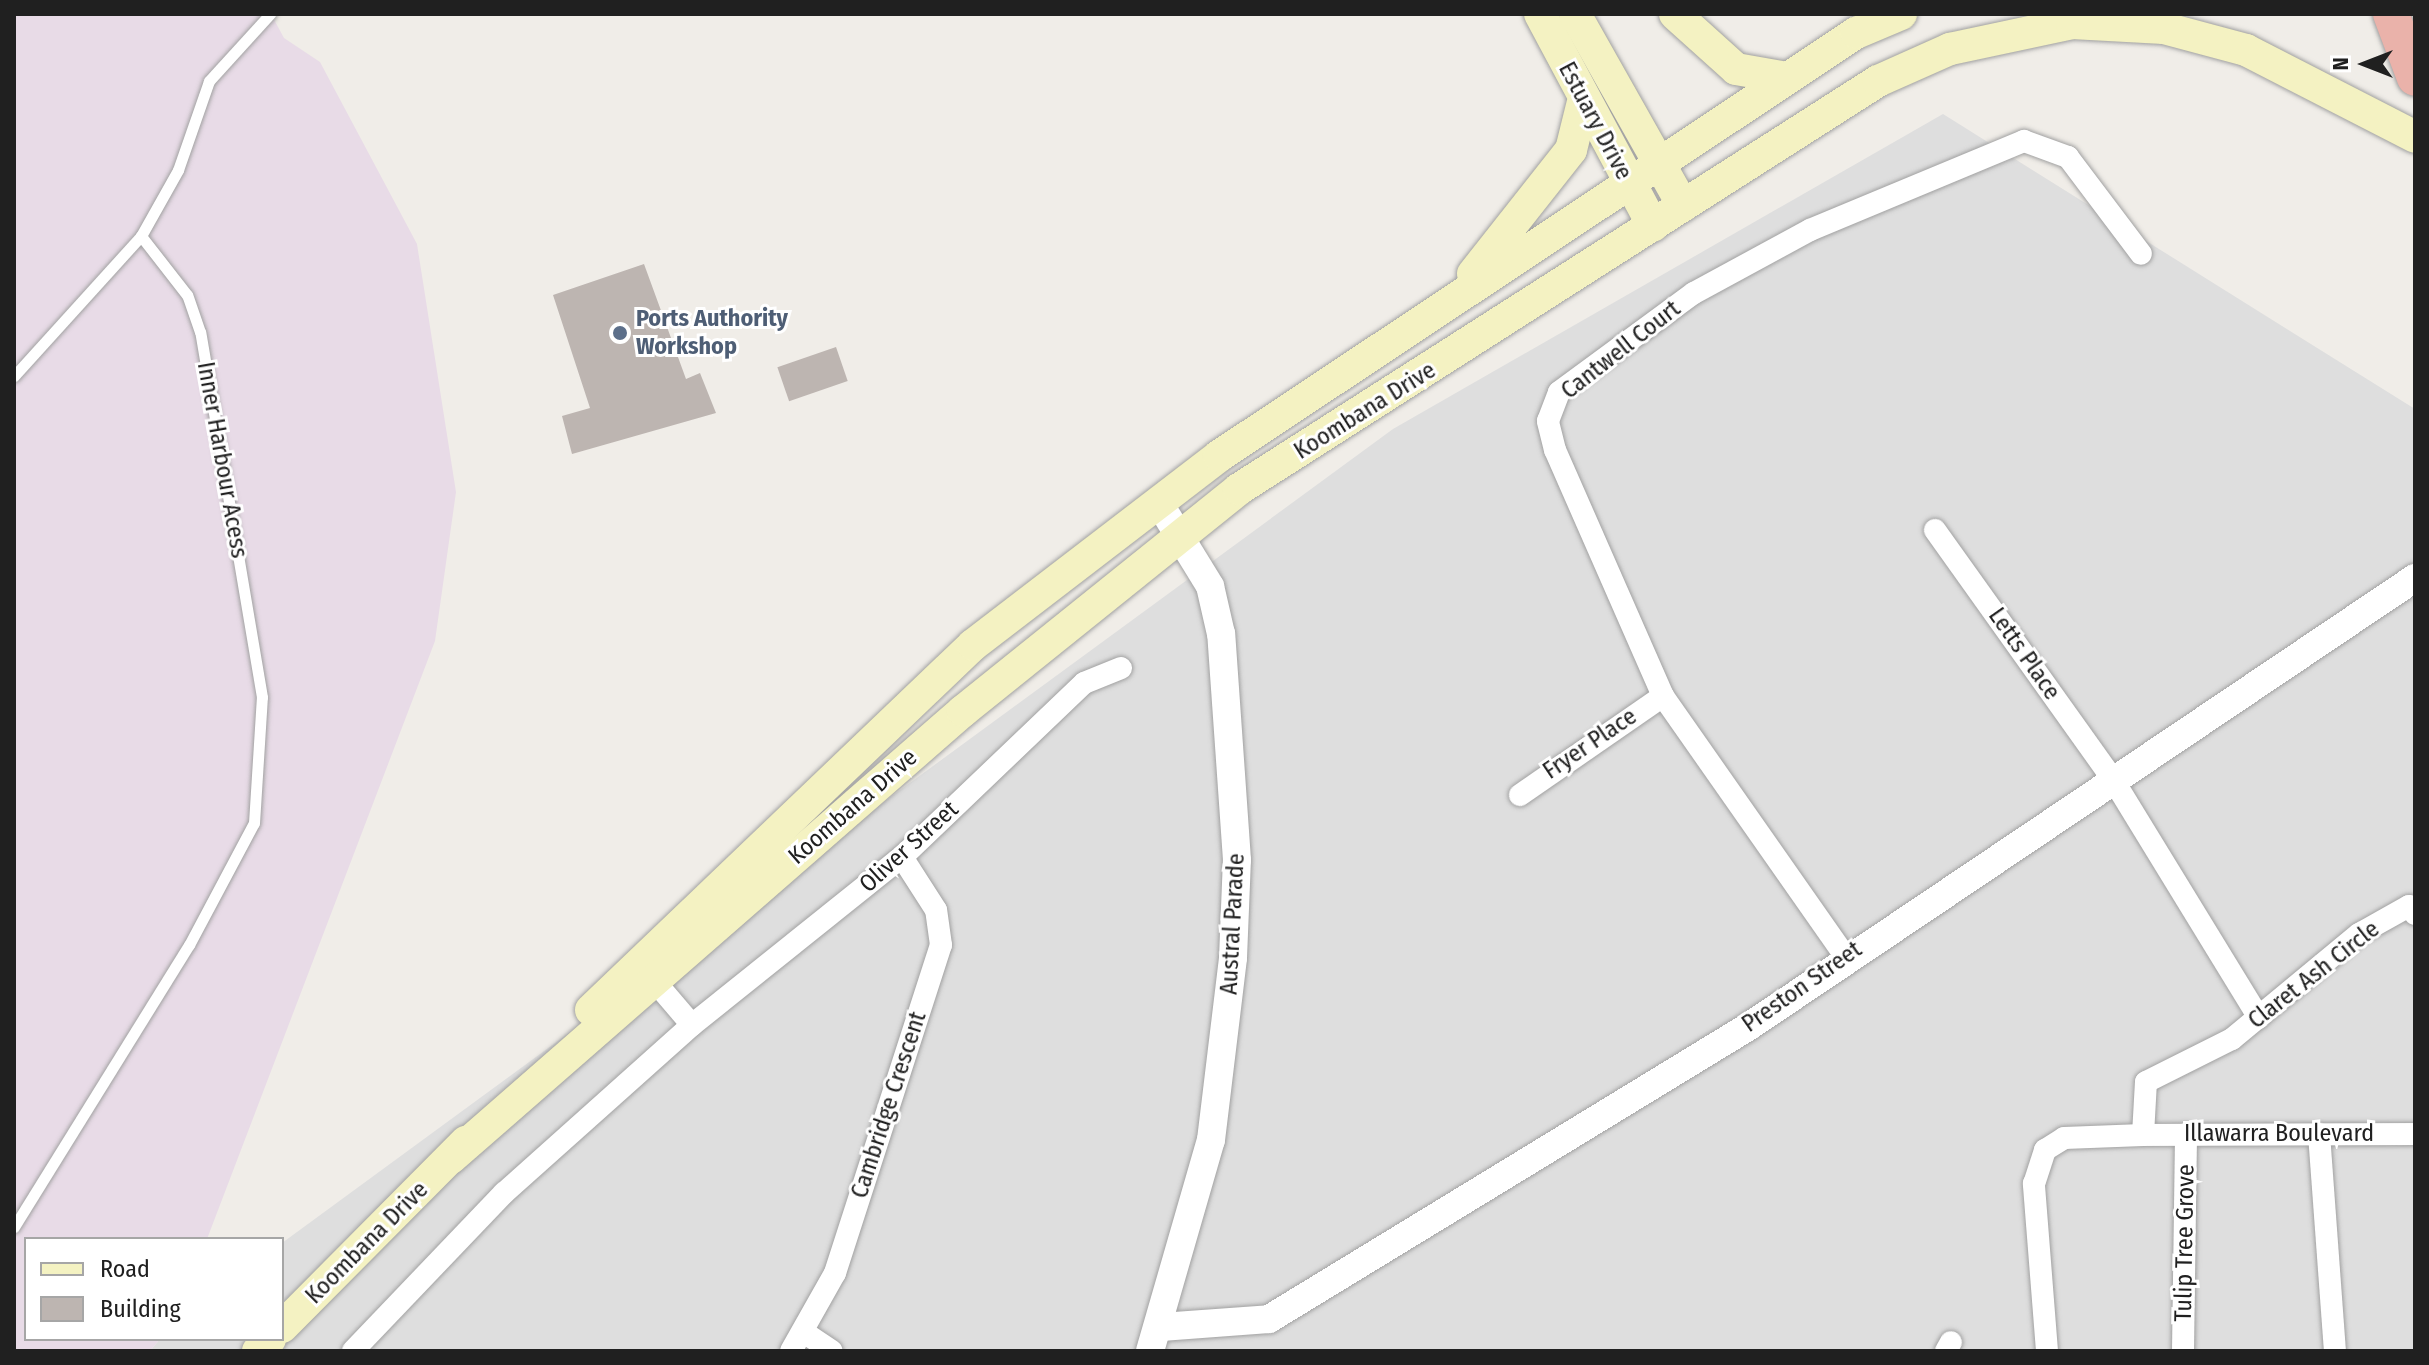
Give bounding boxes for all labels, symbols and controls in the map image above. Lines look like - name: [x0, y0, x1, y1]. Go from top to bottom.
- north arrow: [2325, 24, 2405, 104]
- street label: Estuary Drive: [1552, 57, 1638, 185]
- text: N: [2327, 57, 2354, 71]
- street label: Cantwell Court: [1556, 295, 1686, 405]
- place label: Ports Authority Workshop: [636, 305, 788, 361]
- marker: Ports Authority Workshop: [611, 324, 629, 342]
- street label: Koombana Drive: [1289, 356, 1441, 466]
- street label: Inner Harbour Acess: [191, 360, 253, 560]
- street label: Letts Place: [1982, 603, 2066, 705]
- street label: Fryer Place: [1538, 702, 1642, 786]
- street label: Koombana Drive: [783, 743, 923, 871]
- street label: Oliver Street: [854, 795, 964, 899]
- street label: Austral Parade: [1215, 853, 1251, 995]
- street label: Claret Ash Circle: [2243, 915, 2385, 1035]
- street label: Preston Street: [1737, 935, 1867, 1039]
- street label: Cambridge Crescent: [845, 1008, 933, 1202]
- street label: Illawarra Boulevard: [2184, 1120, 2374, 1148]
- street label: Tulip Tree Grove: [2169, 1164, 2201, 1322]
- street label: Koombana Drive: [300, 1176, 434, 1310]
- legend: [24, 1237, 284, 1341]
- text: Road: [100, 1255, 150, 1283]
- text: Building: [100, 1295, 181, 1323]

